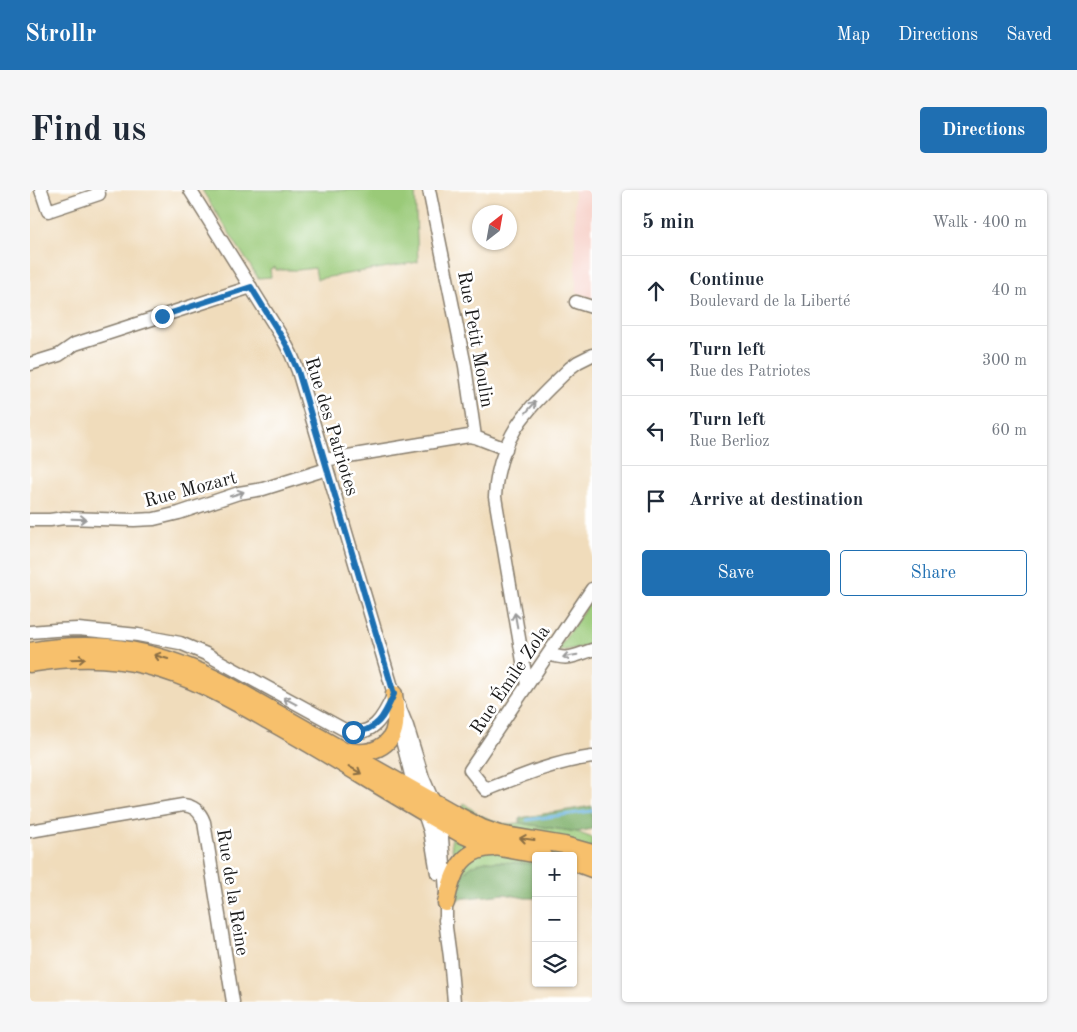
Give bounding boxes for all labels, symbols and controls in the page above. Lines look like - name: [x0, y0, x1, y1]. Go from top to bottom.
- text: Strollr: [25, 23, 96, 47]
- text: Map: [837, 26, 870, 44]
- text: Directions: [898, 26, 978, 44]
- text: Saved: [1006, 26, 1052, 44]
- button: Directions: [920, 107, 1047, 153]
- text: Find us: [30, 113, 146, 148]
- north arrow: [472, 205, 517, 250]
- text: 5 min: [642, 212, 695, 233]
- text: Walk · 400 m: [932, 215, 1027, 231]
- street label: Rue Petit Moulin: [453, 270, 496, 409]
- text: Continue: [689, 271, 764, 290]
- icon: ahead: [642, 277, 670, 305]
- text: 40 m: [991, 283, 1027, 299]
- text: Boulevard de la Liberté: [689, 294, 850, 310]
- route end: [151, 305, 174, 328]
- text: Turn left: [689, 341, 766, 360]
- icon: left: [642, 347, 670, 375]
- text: 300 m: [982, 353, 1027, 369]
- street label: Rue des Patriotes: [300, 355, 361, 498]
- text: Rue des Patriotes: [689, 364, 810, 380]
- one-way arrow: [525, 401, 537, 414]
- text: Turn left: [689, 411, 766, 430]
- icon: left: [642, 417, 670, 445]
- text: 60 m: [991, 423, 1027, 439]
- text: Rue Berlioz: [689, 434, 769, 450]
- street label: Rue Mozart: [142, 469, 239, 512]
- icon: arrive: [642, 487, 670, 515]
- one-way arrow: [229, 489, 245, 499]
- text: Arrive at destination: [689, 491, 863, 510]
- one-way arrow: [70, 514, 86, 523]
- button: Save: [642, 550, 830, 596]
- button: Share: [840, 550, 1027, 596]
- one-way arrow: [510, 612, 520, 628]
- street label: Rue Émile Zola: [464, 620, 555, 738]
- one-way arrow: [154, 651, 170, 661]
- one-way arrow: [563, 652, 579, 662]
- one-way arrow: [70, 654, 86, 663]
- one-way arrow: [283, 696, 298, 705]
- route start: [342, 721, 365, 744]
- one-way arrow: [347, 766, 361, 776]
- street label: Rue de la Reine: [212, 828, 251, 957]
- one-way arrow: [520, 833, 536, 843]
- map controls: [532, 852, 577, 987]
- button: +: [532, 852, 577, 897]
- button: −: [532, 897, 577, 942]
- button: layers: [532, 942, 577, 987]

